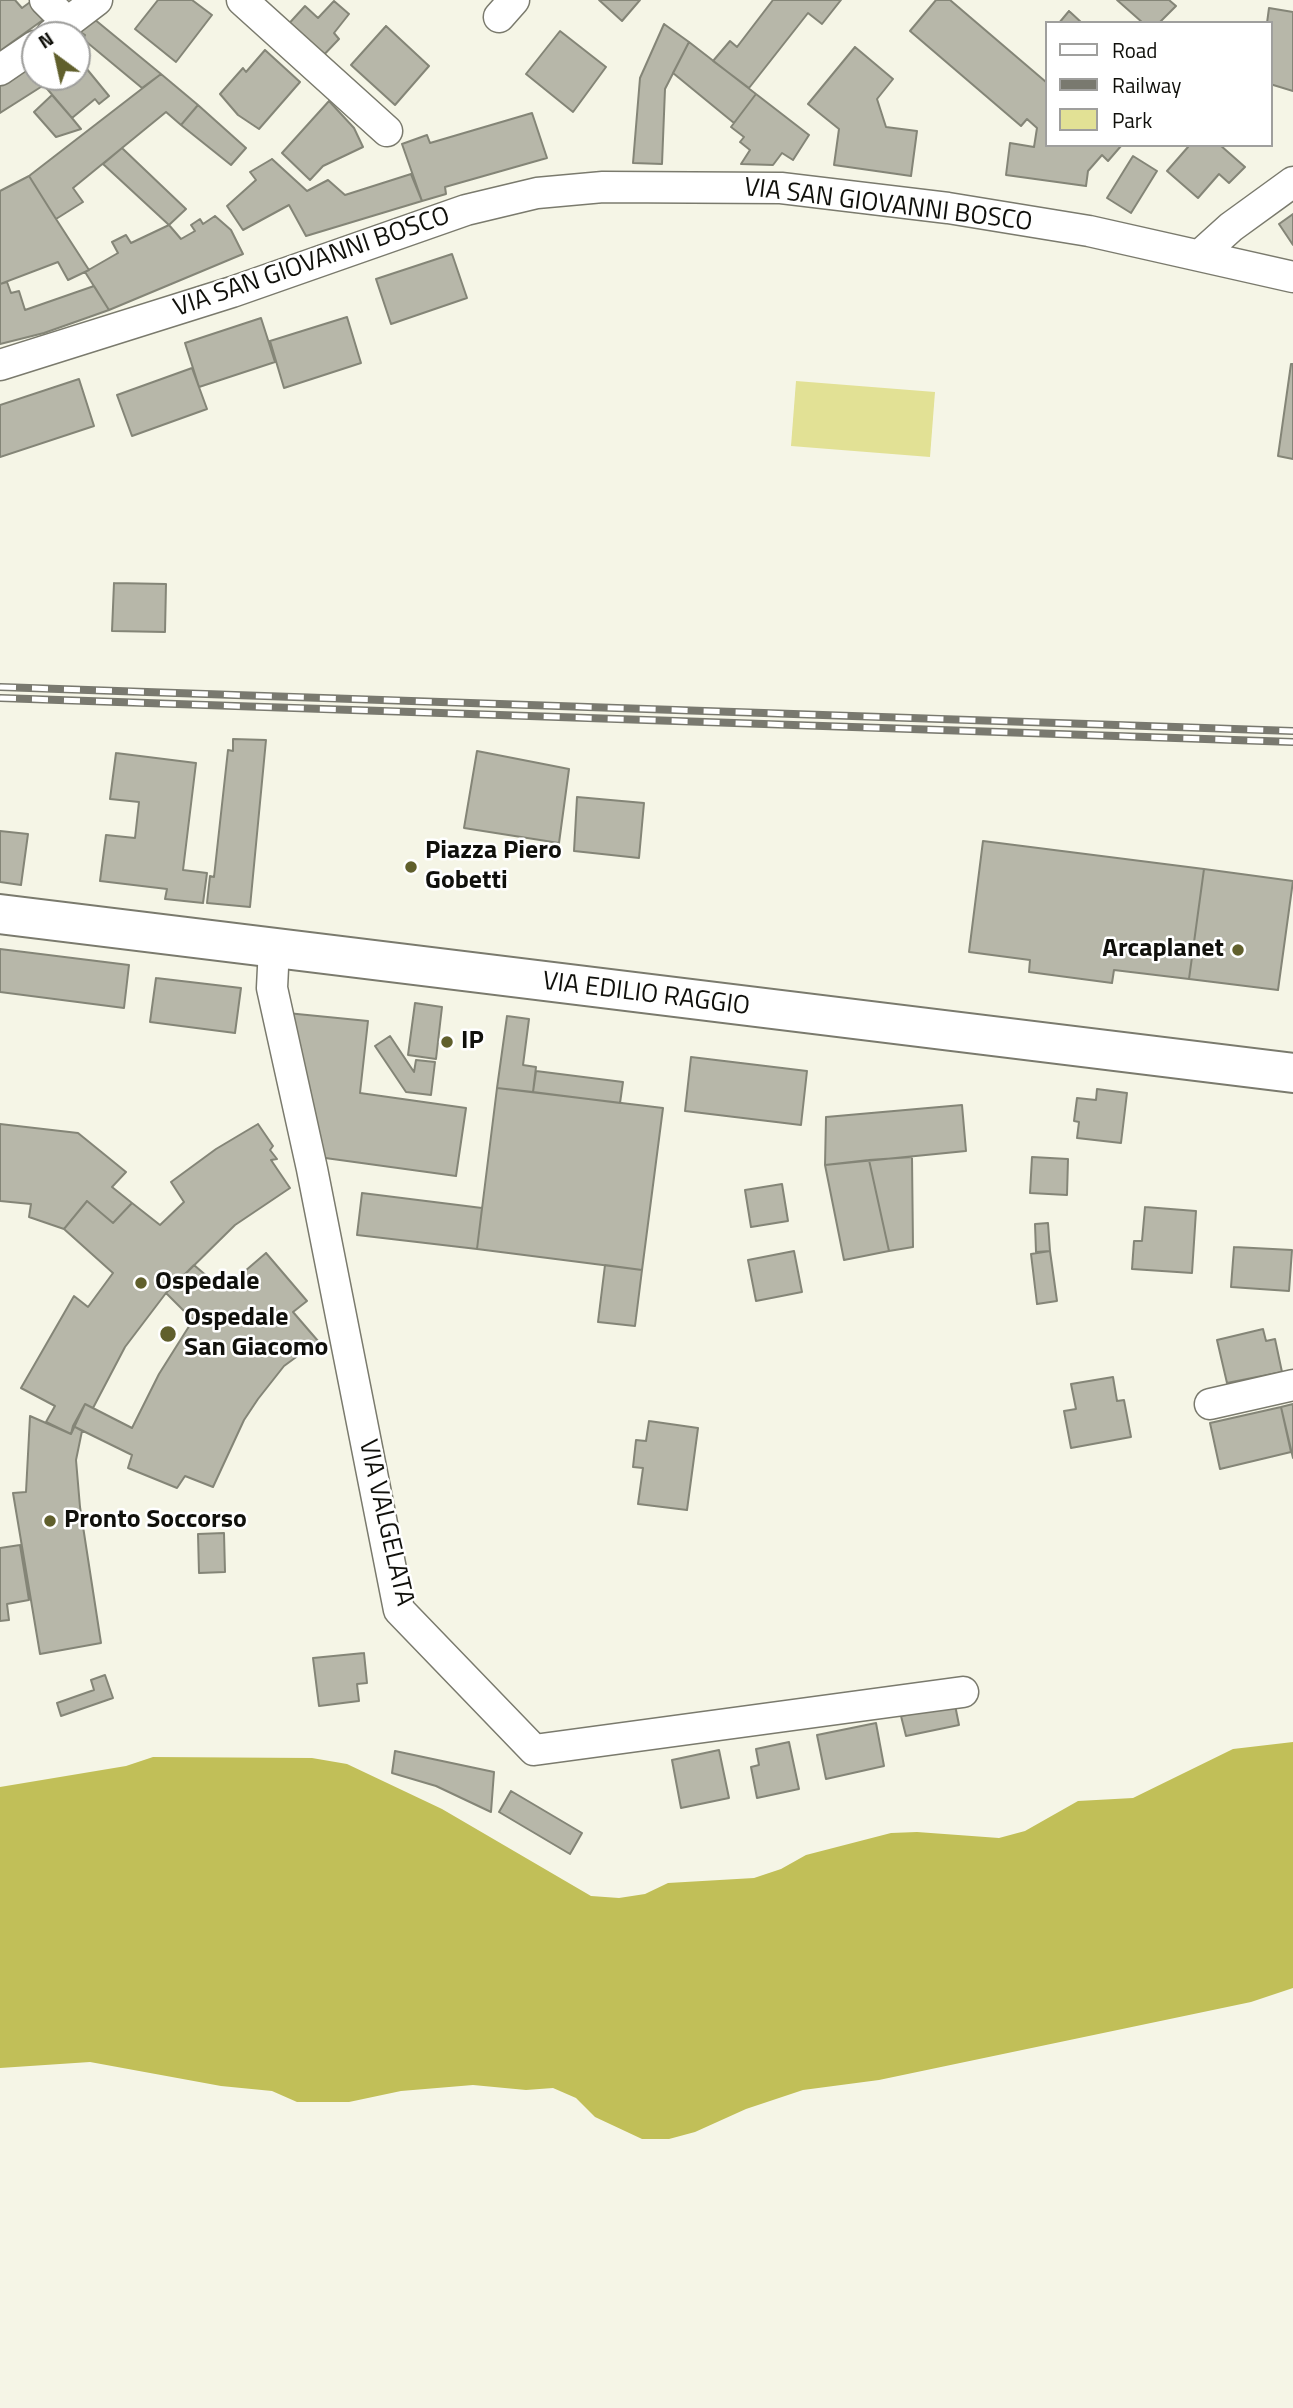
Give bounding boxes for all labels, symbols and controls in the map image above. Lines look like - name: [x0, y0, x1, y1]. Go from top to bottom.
- north arrow: [21, 21, 91, 91]
- legend: [1044, 21, 1272, 147]
- text: N: [32, 24, 59, 55]
- text: Road: [1112, 34, 1157, 66]
- text: Railway: [1112, 69, 1181, 101]
- text: Park: [1112, 104, 1152, 136]
- street label: VIA SAN GIOVANNI BOSCO: [742, 173, 1034, 239]
- street label: VIA SAN GIOVANNI BOSCO: [170, 201, 454, 325]
- place label: Piazza Piero Gobetti: [425, 836, 562, 898]
- marker: Piazza Piero Gobetti: [403, 859, 419, 875]
- place label: Arcaplanet: [1102, 934, 1224, 966]
- marker: Arcaplanet: [1230, 942, 1246, 958]
- street label: VIA EDILIO RAGGIO: [541, 967, 751, 1023]
- place label: IP: [461, 1026, 484, 1058]
- marker: IP: [439, 1034, 455, 1050]
- place label: Ospedale: [155, 1267, 259, 1299]
- marker: Ospedale: [133, 1275, 149, 1291]
- place label: Ospedale San Giacomo: [184, 1303, 328, 1364]
- marker: Ospedale San Giacomo: [158, 1324, 178, 1344]
- street label: VIA VALGELATA: [351, 1437, 419, 1609]
- place label: Pronto Soccorso: [64, 1505, 247, 1537]
- marker: Pronto Soccorso: [42, 1513, 58, 1529]

